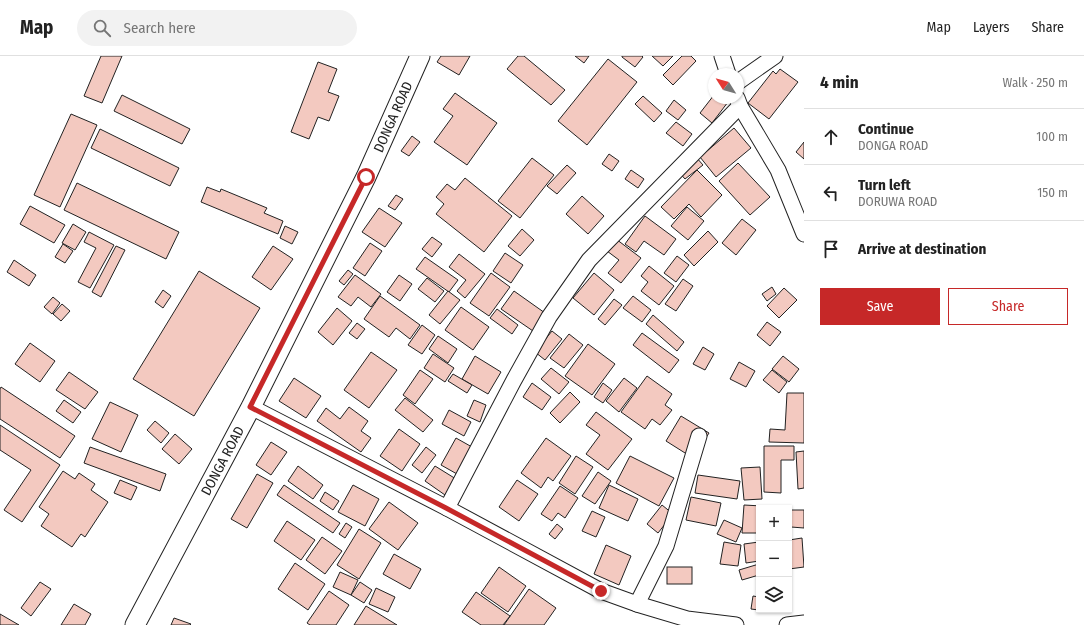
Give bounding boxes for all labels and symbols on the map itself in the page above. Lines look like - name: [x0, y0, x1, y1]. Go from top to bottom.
- north arrow: [708, 68, 744, 104]
- street label: DONGA ROAD: [370, 79, 417, 155]
- route start: [357, 168, 375, 186]
- street label: DONGA ROAD: [198, 424, 248, 498]
- route end: [592, 582, 610, 600]

